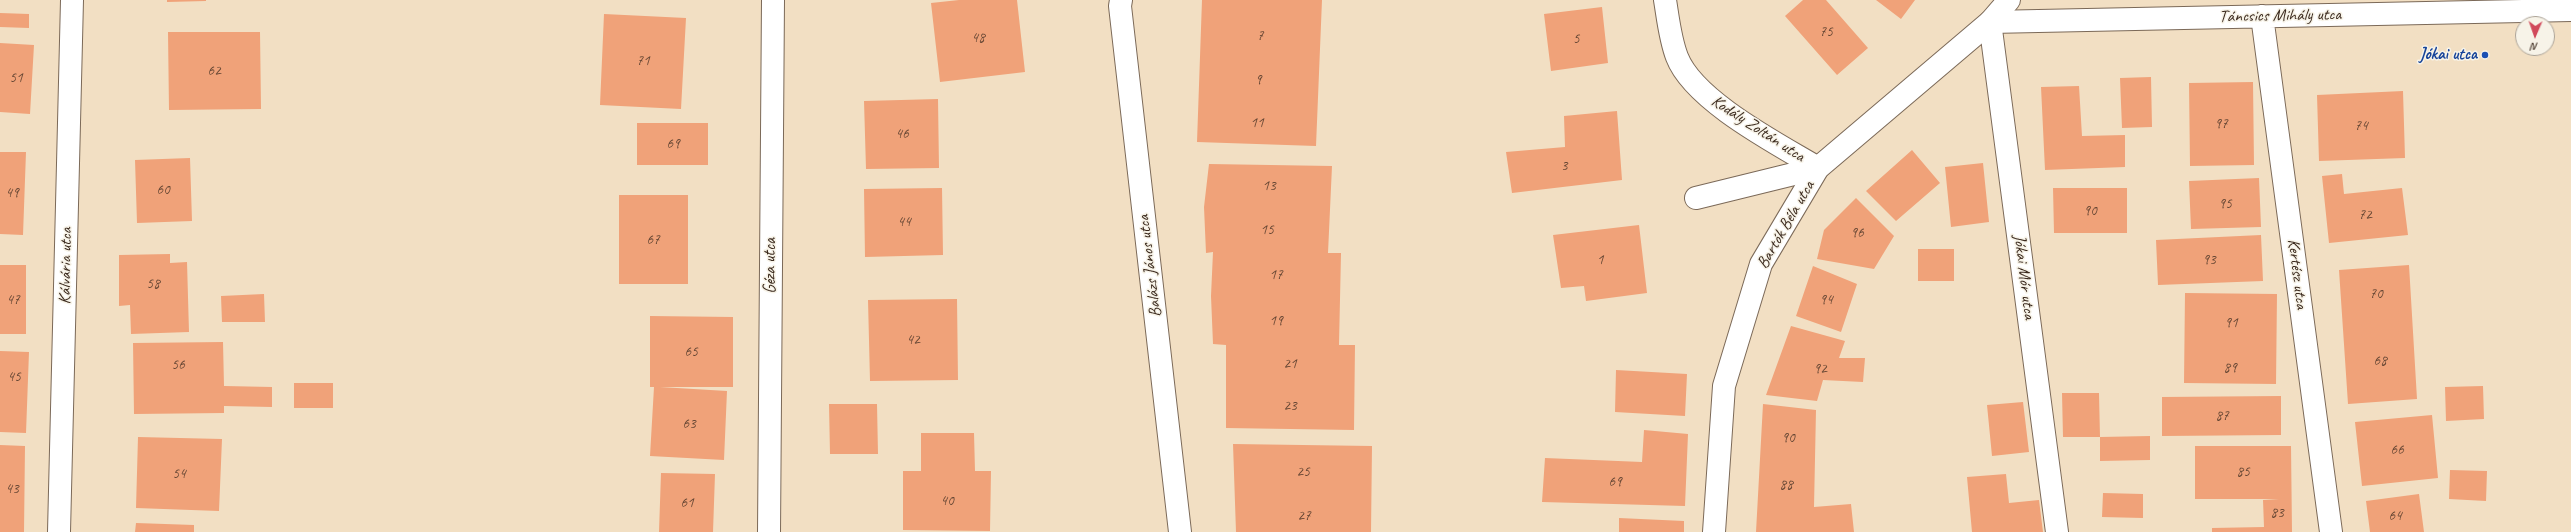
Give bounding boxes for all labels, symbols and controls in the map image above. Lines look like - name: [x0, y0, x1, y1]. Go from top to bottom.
- street label: Táncsics Mihály utca: [2219, 5, 2341, 27]
- north arrow: [2515, 16, 2555, 56]
- house number: 75: [1819, 23, 1833, 41]
- house number: 7: [1257, 27, 1263, 45]
- house number: 48: [971, 29, 985, 47]
- house number: 5: [1573, 30, 1579, 48]
- text: N: [2531, 40, 2538, 54]
- place label: Jókai utca: [2419, 45, 2477, 65]
- marker: Jókai utca: [2480, 50, 2490, 60]
- house number: 71: [636, 52, 650, 70]
- house number: 62: [207, 62, 221, 80]
- house number: 51: [9, 69, 23, 87]
- house number: 9: [1255, 71, 1261, 89]
- street label: Kodály Zoltán utca: [1707, 91, 1809, 167]
- house number: 11: [1250, 114, 1264, 132]
- house number: 97: [2214, 115, 2228, 133]
- house number: 74: [2354, 117, 2368, 135]
- house number: 46: [895, 125, 909, 143]
- house number: 69: [666, 135, 680, 153]
- house number: 3: [1561, 157, 1567, 175]
- house number: 13: [1262, 177, 1276, 195]
- street label: Bartók Béla utca: [1753, 178, 1819, 272]
- house number: 60: [156, 181, 170, 199]
- house number: 49: [5, 184, 19, 202]
- house number: 95: [2218, 195, 2232, 213]
- house number: 90: [2083, 202, 2097, 220]
- house number: 72: [2358, 206, 2372, 224]
- house number: 44: [897, 213, 911, 231]
- street label: Balázs János utca: [1134, 214, 1166, 318]
- house number: 15: [1260, 221, 1274, 239]
- house number: 96: [1850, 224, 1864, 242]
- street label: Kálvária utca: [55, 227, 77, 305]
- house number: 67: [646, 231, 660, 249]
- street label: Jókai Mór utca: [2009, 233, 2039, 321]
- street label: Géza utca: [761, 238, 781, 294]
- street label: Kertész utca: [2283, 238, 2311, 310]
- house number: 1: [1597, 251, 1603, 269]
- house number: 93: [2202, 251, 2216, 269]
- house number: 17: [1269, 266, 1283, 284]
- house number: 58: [146, 275, 160, 293]
- house number: 70: [2369, 285, 2383, 303]
- house number: 47: [6, 291, 20, 309]
- house number: 94: [1819, 291, 1833, 309]
- house number: 19: [1269, 312, 1283, 330]
- house number: 91: [2224, 314, 2238, 332]
- house number: 42: [906, 331, 920, 349]
- house number: 65: [684, 343, 698, 361]
- house number: 68: [2373, 352, 2387, 370]
- house number: 21: [1283, 355, 1297, 373]
- house number: 56: [171, 356, 185, 374]
- house number: 89: [2223, 359, 2237, 377]
- house number: 92: [1813, 360, 1827, 378]
- house number: 45: [7, 368, 21, 386]
- house number: 23: [1283, 397, 1297, 415]
- house number: 87: [2215, 407, 2229, 425]
- house number: 63: [682, 415, 696, 433]
- house number: 90: [1781, 429, 1795, 447]
- house number: 66: [2390, 441, 2404, 459]
- house number: 25: [1296, 463, 1310, 481]
- house number: 85: [2236, 463, 2250, 481]
- house number: 54: [172, 465, 186, 483]
- house number: 69: [1608, 473, 1622, 491]
- house number: 88: [1779, 476, 1793, 494]
- house number: 43: [5, 480, 19, 498]
- house number: 40: [940, 492, 954, 510]
- house number: 61: [680, 494, 694, 512]
- house number: 83: [2270, 504, 2284, 522]
- house number: 27: [1297, 507, 1311, 525]
- house number: 64: [2388, 507, 2402, 525]

